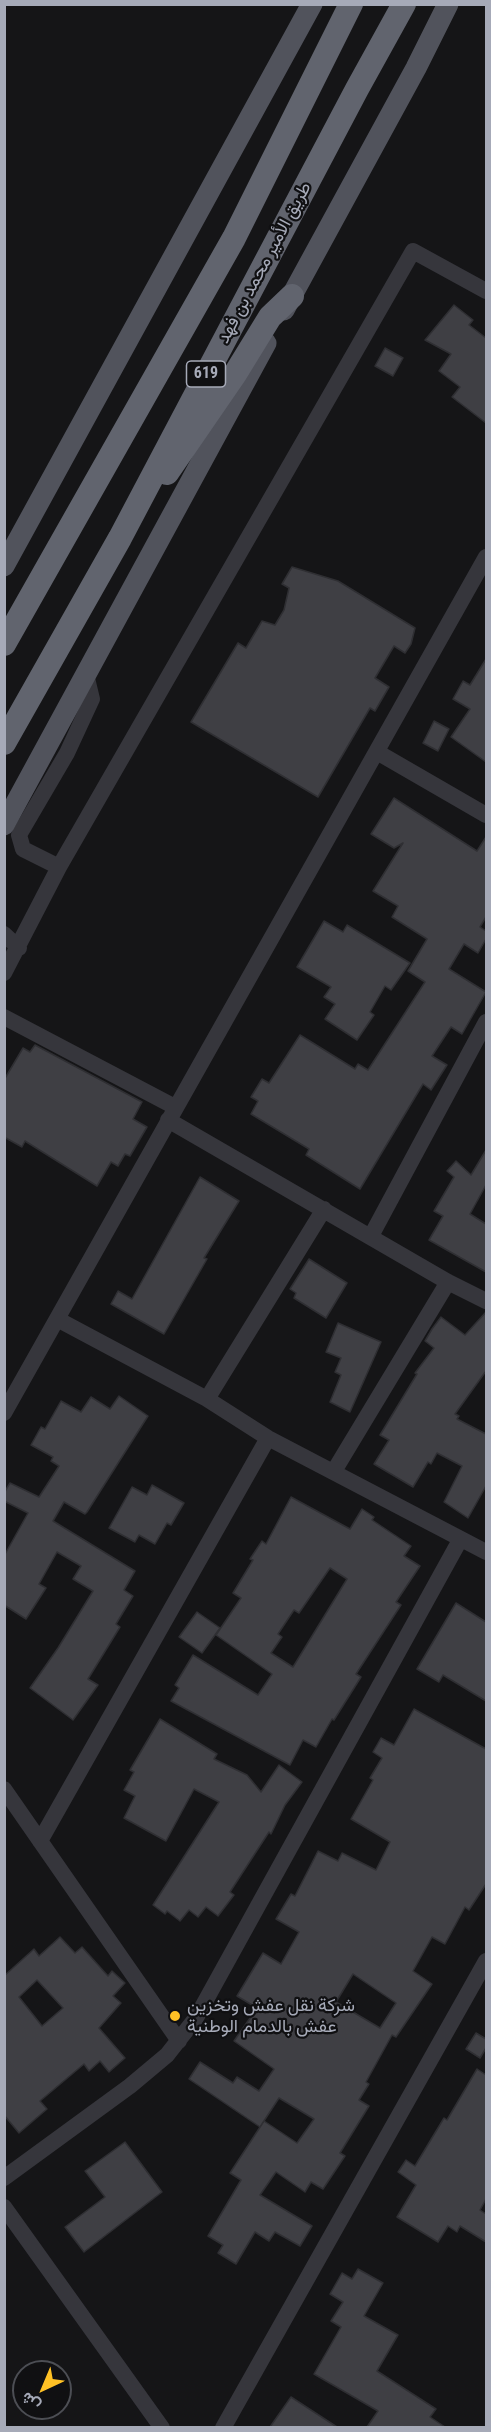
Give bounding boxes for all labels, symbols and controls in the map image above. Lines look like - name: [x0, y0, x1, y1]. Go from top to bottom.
- street label: طريق الأمير محمد بن فهد: [213, 179, 317, 347]
- road number: 619: [186, 361, 226, 387]
- place label: شركة نقل عفش وتخزين عفش بالدمام الوطنية: [187, 1995, 355, 2038]
- marker: شركة نقل عفش وتخزين عفش بالدمام الوطنية: [168, 2009, 182, 2023]
- north arrow: [12, 2360, 72, 2420]
- text: ش: [17, 2388, 44, 2415]

